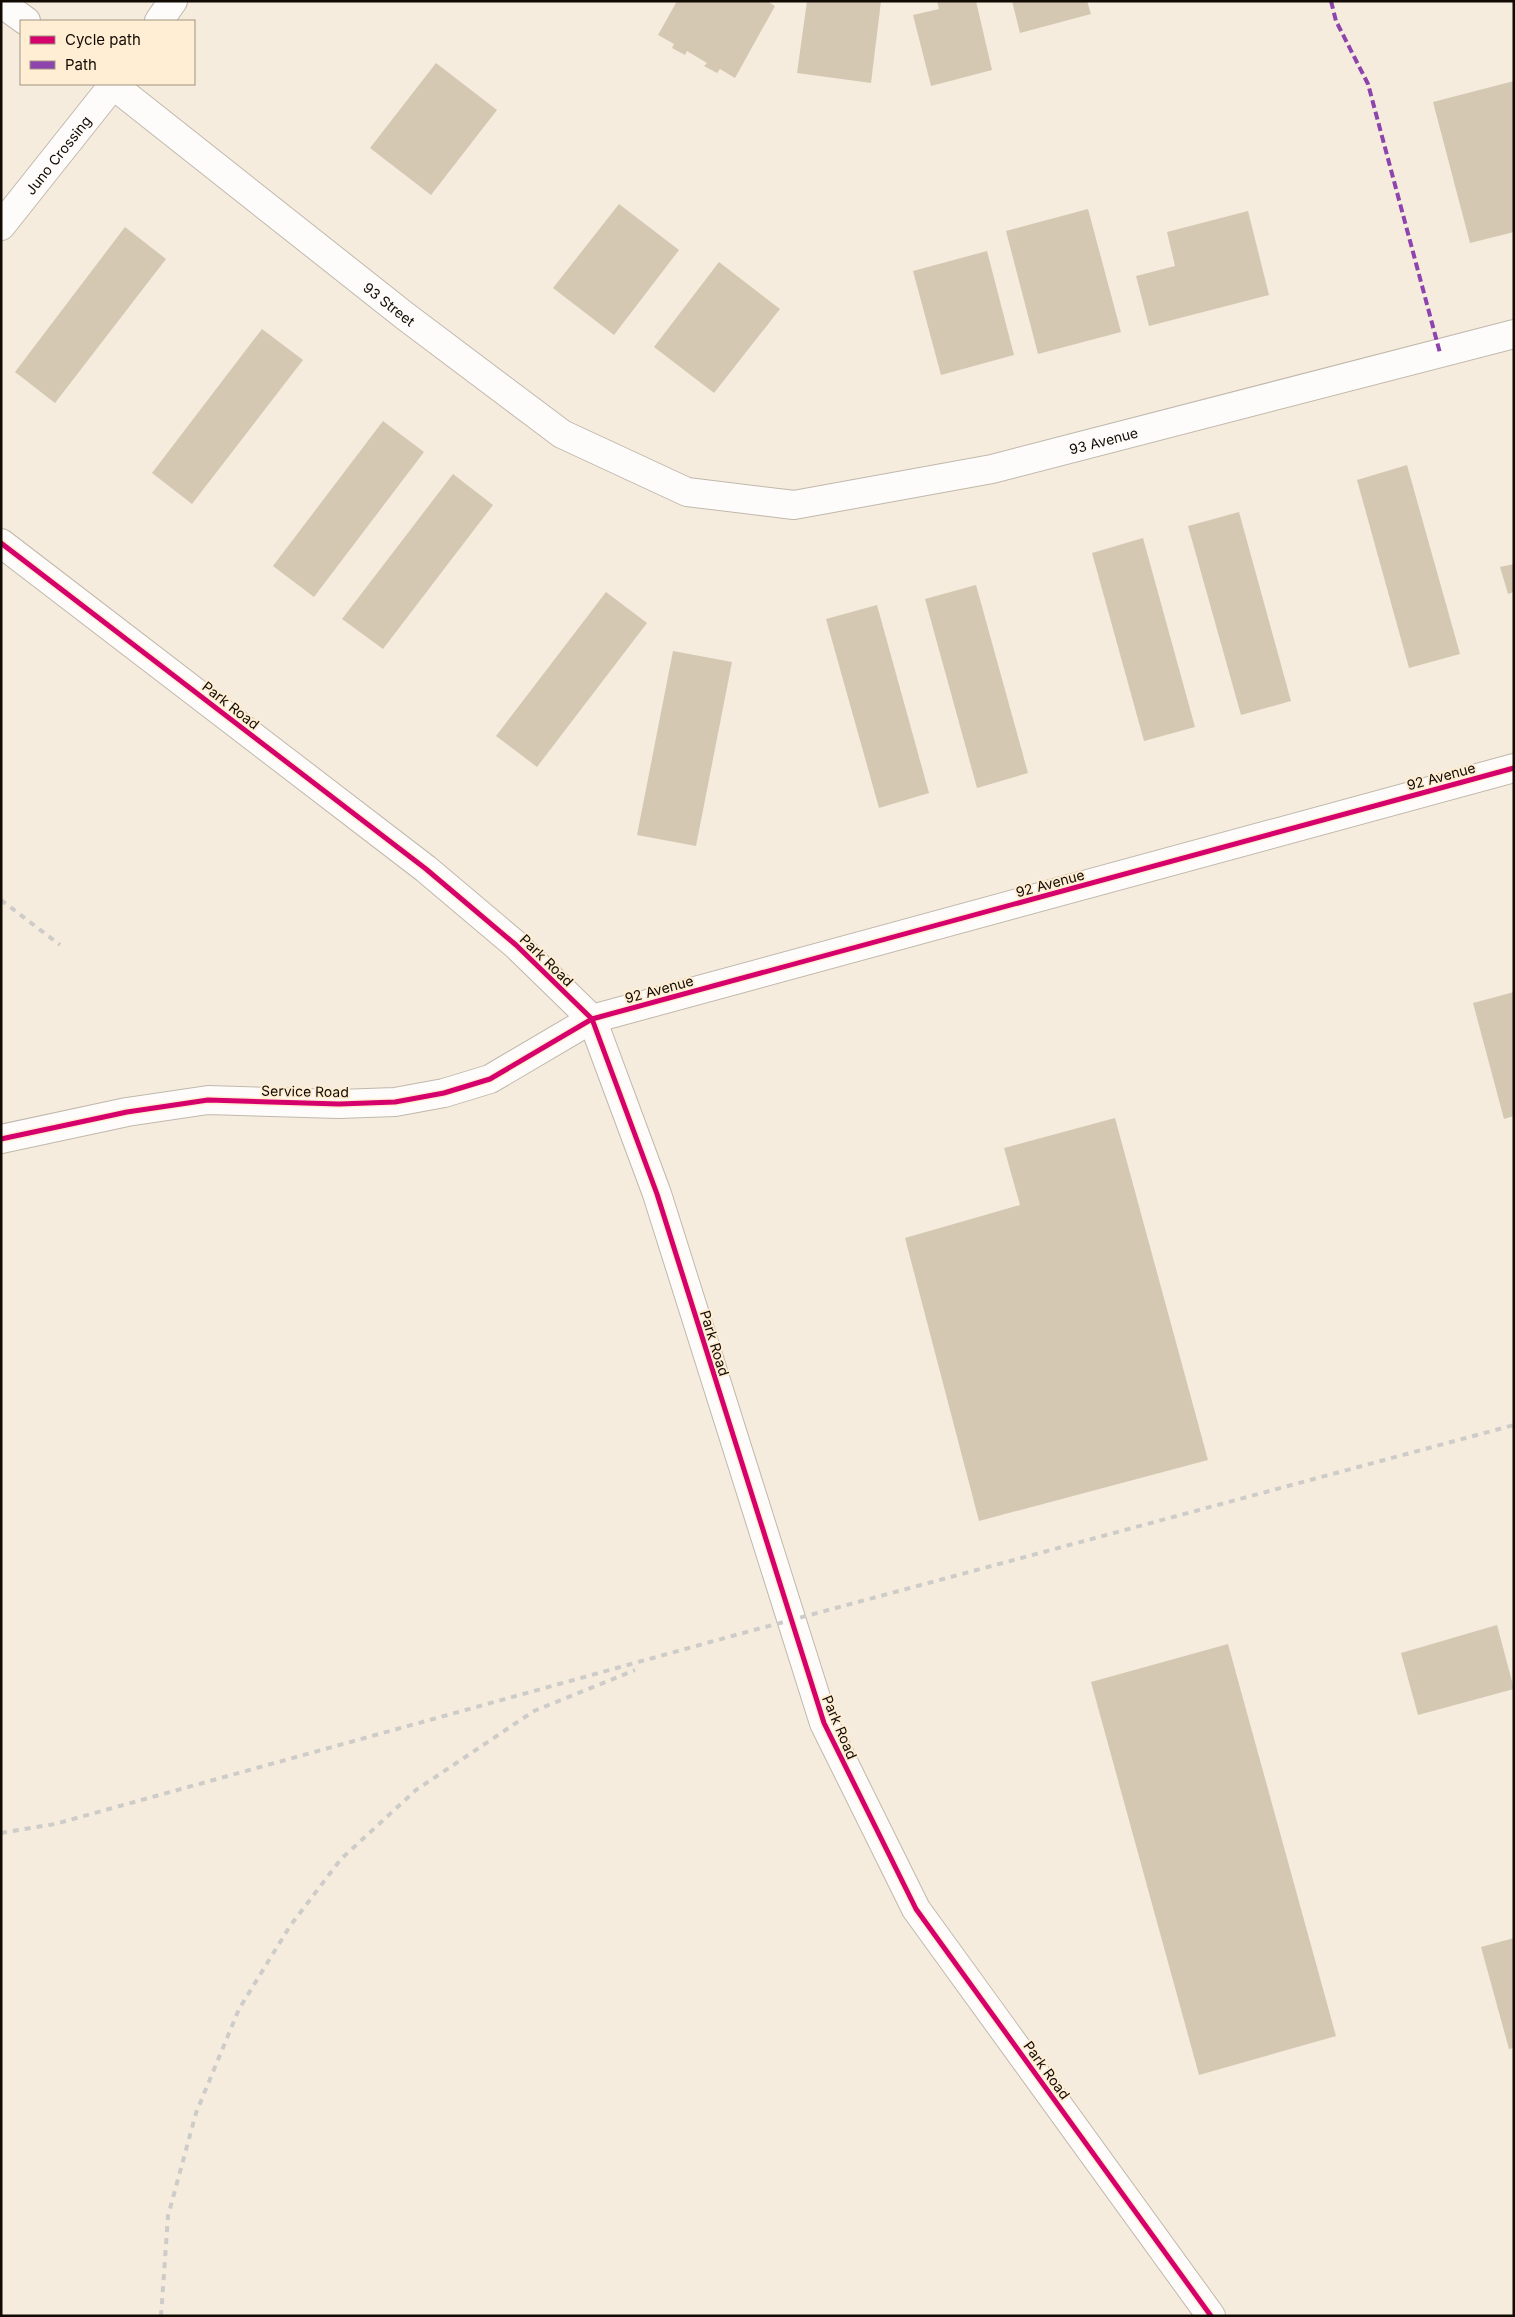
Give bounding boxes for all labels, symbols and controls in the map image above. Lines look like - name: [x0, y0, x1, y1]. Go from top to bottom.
- legend: [20, 20, 195, 85]
- text: Cycle path: [65, 30, 141, 49]
- text: Path: [65, 55, 97, 74]
- street label: Juno Crossing: [21, 112, 94, 197]
- street label: 93 Street: [360, 278, 419, 329]
- street label: 93 Avenue: [1067, 423, 1140, 457]
- street label: Park Road: [199, 677, 263, 733]
- street label: 92 Avenue: [1405, 759, 1477, 793]
- street label: 92 Avenue: [1014, 866, 1086, 900]
- street label: Park Road: [517, 930, 577, 990]
- street label: 92 Avenue: [623, 972, 695, 1006]
- street label: Service Road: [261, 1082, 349, 1100]
- street label: Park Road: [697, 1308, 733, 1378]
- street label: Park Road: [819, 1693, 861, 1761]
- street label: Park Road: [1020, 2038, 1074, 2102]

